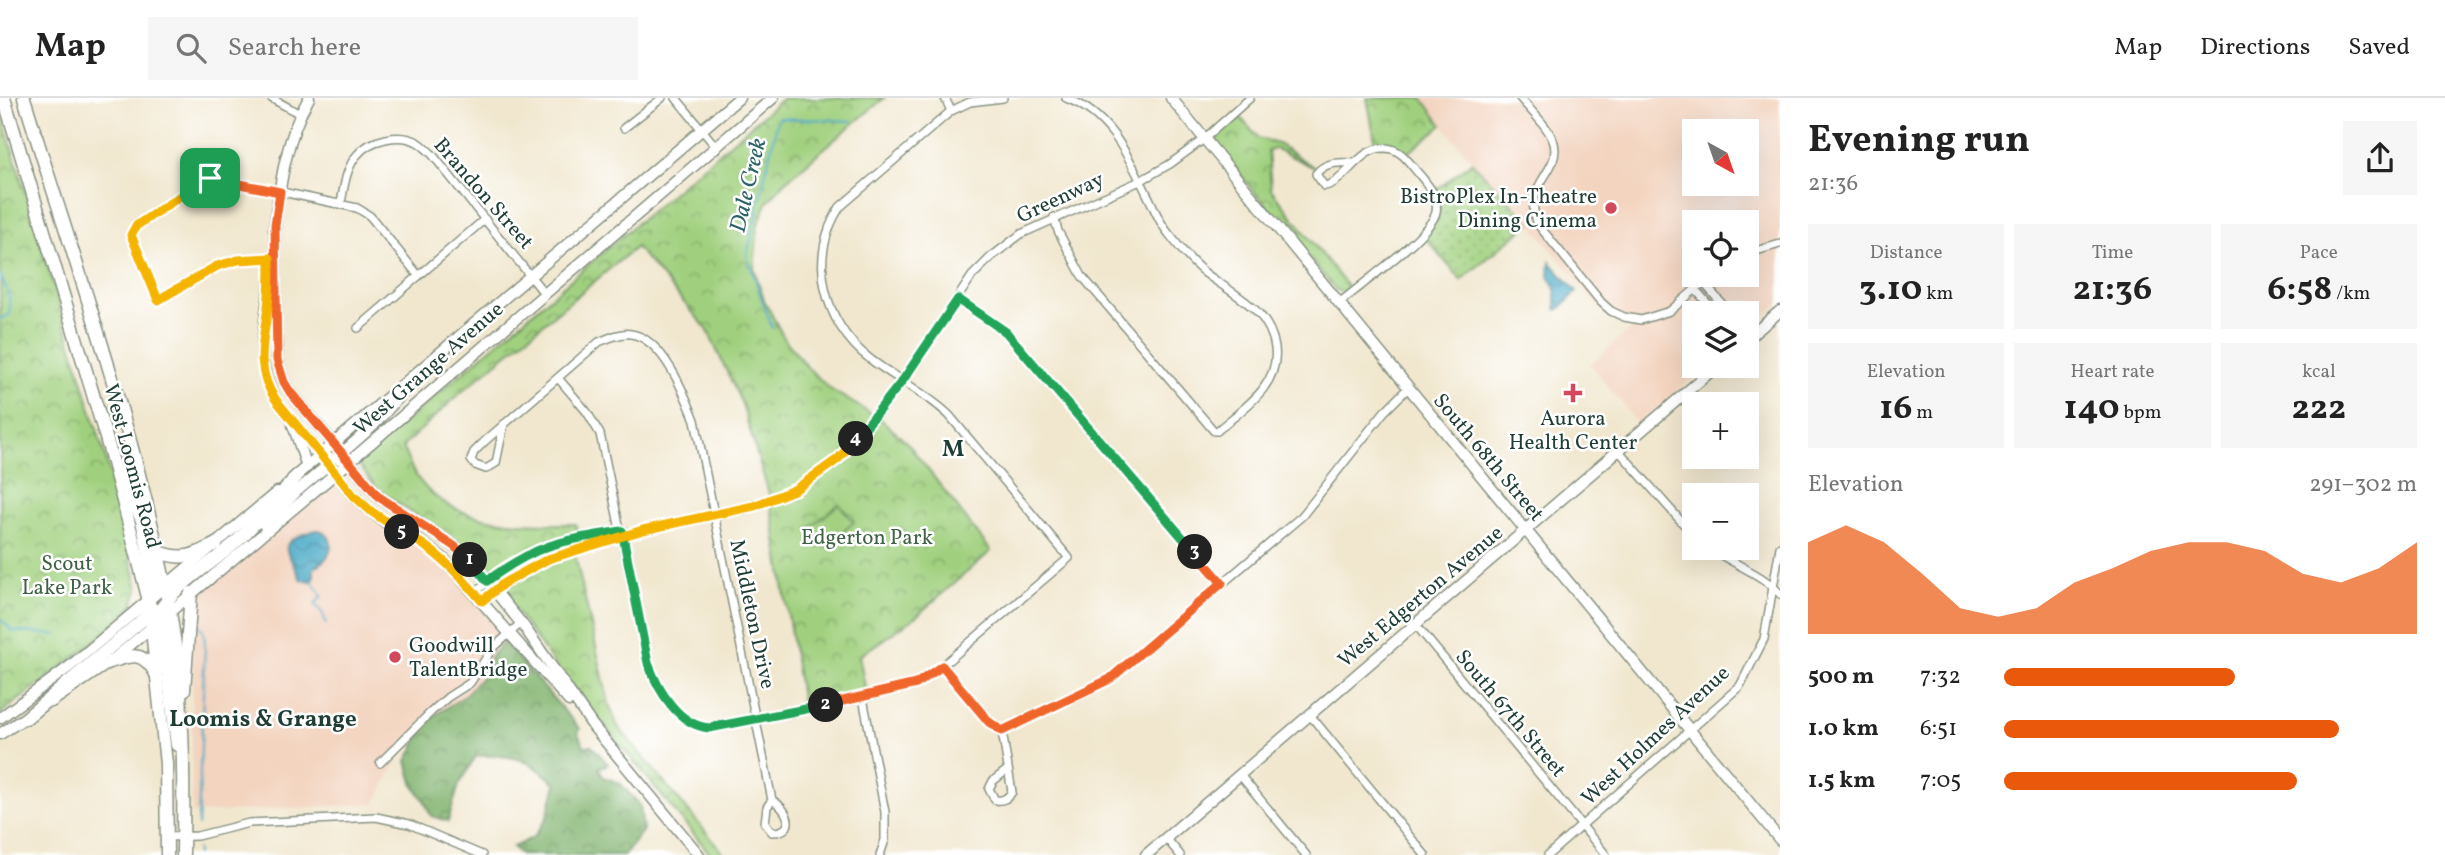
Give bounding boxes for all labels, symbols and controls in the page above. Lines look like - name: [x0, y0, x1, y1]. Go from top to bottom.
- search box: [148, 17, 638, 80]
- text: Map: [35, 25, 106, 71]
- icon: search: [172, 29, 210, 67]
- text: Search here: [228, 30, 361, 66]
- text: Map: [2114, 31, 2162, 65]
- text: Directions: [2200, 31, 2310, 65]
- text: Saved: [2348, 31, 2410, 65]
- text: Evening run: [1808, 115, 2030, 168]
- north arrow: [1682, 119, 1759, 196]
- map controls: [1682, 119, 1759, 560]
- button: share: [2343, 121, 2417, 195]
- street label: Brandon Street: [426, 132, 540, 256]
- water label: Dale Creek: [723, 135, 775, 236]
- pin: [180, 148, 240, 208]
- icon: arrive: [191, 159, 229, 197]
- street label: Greenway: [1012, 165, 1110, 231]
- text: 21:36: [1808, 168, 1858, 200]
- place label: BistroPlex In-Theatre Dining Cinema: [1400, 183, 1597, 236]
- marker: BistroPlex In-Theatre Dining Cinema: [1603, 200, 1619, 216]
- button: locate: [1682, 210, 1759, 287]
- text: Distance: [1870, 240, 1943, 266]
- text: Time: [2092, 240, 2133, 266]
- text: Pace: [2300, 240, 2338, 266]
- text: 3.10: [1859, 266, 1922, 314]
- text: 21:36: [2073, 266, 2152, 314]
- text: 6:58: [2267, 266, 2332, 314]
- text: km: [1922, 281, 1953, 307]
- text: /km: [2332, 281, 2370, 307]
- street label: West Grange Avenue: [348, 296, 510, 443]
- button: layers: [1682, 301, 1759, 378]
- text: Elevation: [1867, 359, 1946, 385]
- text: Heart rate: [2071, 359, 2154, 385]
- text: kcal: [2302, 359, 2336, 385]
- street label: West Loomis Road: [96, 381, 167, 552]
- marker: Aurora Health Center: [1563, 383, 1583, 403]
- text: 16: [1879, 385, 1913, 433]
- text: 140: [2063, 385, 2120, 433]
- text: 222: [2292, 385, 2346, 433]
- street label: South 68th Street: [1426, 388, 1550, 528]
- button: +: [1682, 392, 1759, 469]
- text: m: [1913, 400, 1933, 426]
- text: bpm: [2120, 400, 2162, 426]
- place label: Aurora Health Center: [1509, 405, 1638, 458]
- pin: 4: [838, 422, 874, 456]
- text: 4: [850, 425, 861, 451]
- district label: M: [942, 434, 964, 466]
- text: Elevation: [1808, 469, 1904, 501]
- text: 291–302 m: [2309, 469, 2417, 501]
- button: −: [1682, 483, 1759, 560]
- pin: 5: [384, 514, 420, 550]
- text: 5: [397, 518, 406, 544]
- street label: West Edgerton Avenue: [1332, 519, 1510, 675]
- park label: Edgerton Park: [801, 524, 934, 553]
- pin: 3: [1178, 534, 1212, 570]
- street label: Middleton Drive: [722, 537, 782, 692]
- text: 3: [1190, 538, 1199, 564]
- pin: 1: [452, 542, 488, 578]
- text: 1: [466, 546, 473, 572]
- park label: Scout Lake Park: [22, 550, 113, 603]
- place label: Goodwill TalentBridge: [409, 632, 527, 685]
- street label: South 67th Street: [1448, 644, 1572, 784]
- marker: Goodwill TalentBridge: [387, 649, 403, 665]
- street label: West Holmes Avenue: [1575, 660, 1737, 813]
- text: 500 m: [1808, 661, 1874, 693]
- text: 7:32: [1920, 661, 1961, 693]
- pin: 2: [808, 688, 844, 722]
- text: 2: [821, 691, 830, 717]
- district label: Loomis & Grange: [169, 704, 357, 736]
- text: 1.0 km: [1808, 713, 1879, 745]
- text: 6:51: [1920, 713, 1957, 745]
- text: 1.5 km: [1808, 765, 1875, 797]
- text: 7:05: [1920, 765, 1961, 797]

